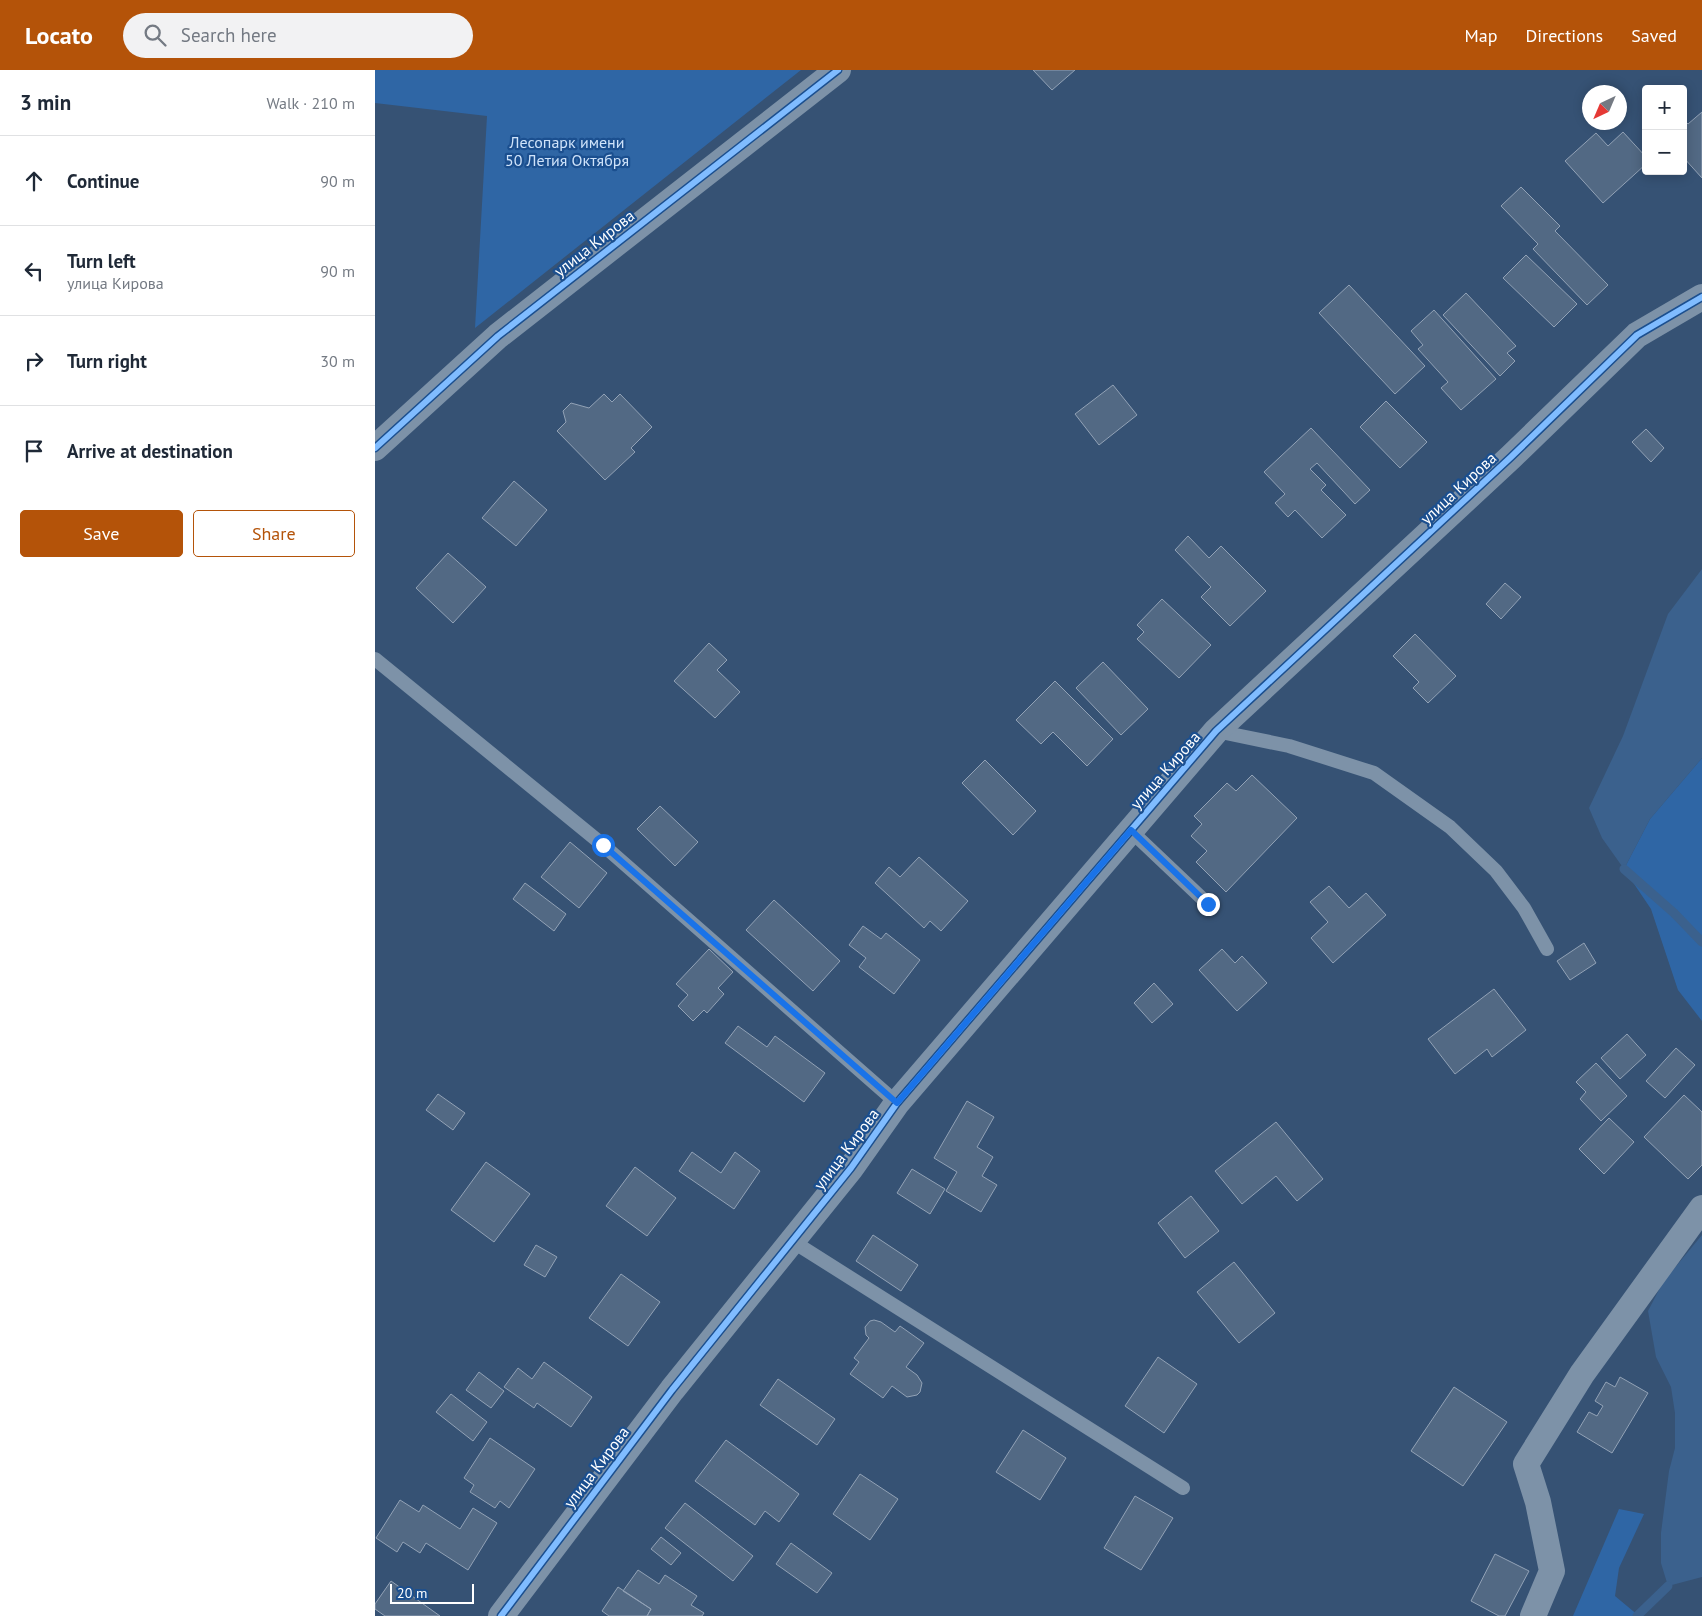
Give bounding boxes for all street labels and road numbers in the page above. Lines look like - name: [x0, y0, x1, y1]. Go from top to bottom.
- street label: улица Кирова: [550, 205, 638, 281]
- street label: улица Кирова: [1416, 448, 1500, 528]
- street label: улица Кирова: [1126, 727, 1204, 813]
- street label: улица Кирова: [809, 1104, 883, 1194]
- street label: улица Кирова: [559, 1422, 633, 1512]

